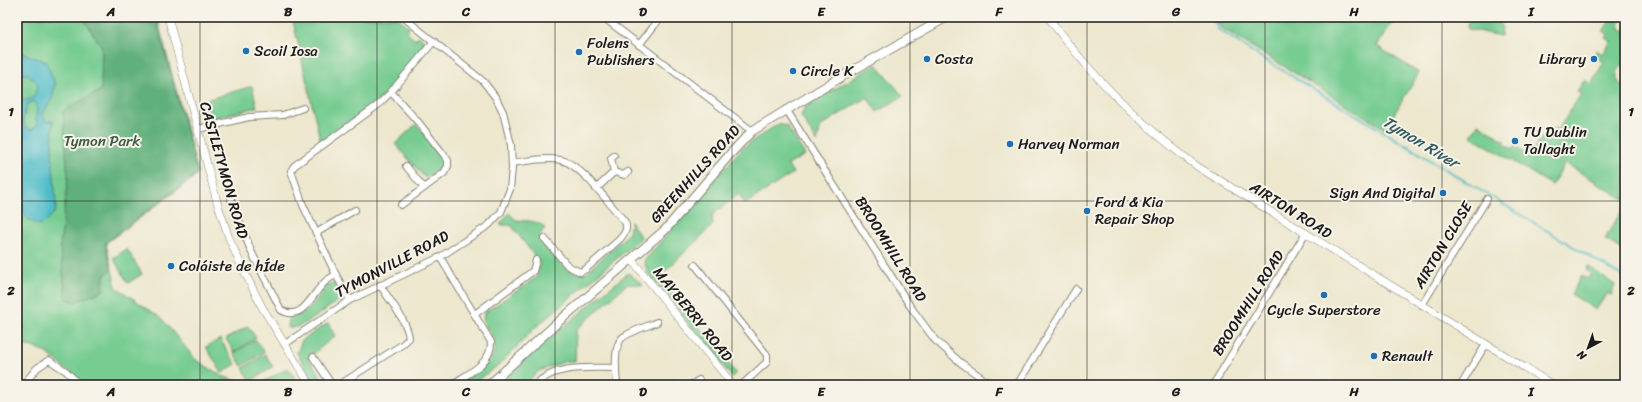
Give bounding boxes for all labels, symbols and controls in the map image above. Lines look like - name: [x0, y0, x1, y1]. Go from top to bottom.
- text: A: [106, 0, 115, 23]
- text: B: [284, 0, 293, 23]
- text: C: [461, 0, 471, 23]
- text: D: [639, 0, 647, 23]
- text: E: [817, 0, 826, 23]
- text: F: [994, 0, 1003, 23]
- text: G: [1171, 0, 1181, 23]
- text: H: [1348, 0, 1359, 23]
- text: I: [1527, 0, 1535, 23]
- place label: Folens Publishers: [587, 30, 655, 73]
- place label: Scoil Iosa: [254, 38, 318, 64]
- marker: Scoil Iosa: [241, 46, 251, 56]
- place label: Costa: [935, 46, 973, 72]
- place label: Library: [1539, 46, 1586, 72]
- marker: Folens Publishers: [574, 47, 584, 57]
- marker: Costa: [922, 54, 932, 64]
- marker: Library: [1589, 54, 1599, 64]
- place label: Circle K: [801, 58, 854, 84]
- marker: Circle K: [788, 66, 798, 76]
- street label: CASTLETYMON ROAD: [192, 98, 256, 242]
- text: 1: [8, 100, 14, 123]
- text: 1: [1628, 100, 1634, 123]
- water label: Tymon River: [1377, 108, 1468, 178]
- street label: GREENHILLS ROAD: [643, 119, 747, 229]
- place label: TU Dublin Tallaght: [1523, 119, 1587, 162]
- park label: Tymon Park: [64, 128, 140, 154]
- place label: Harvey Norman: [1018, 131, 1120, 157]
- marker: TU Dublin Tallaght: [1510, 136, 1520, 146]
- marker: Harvey Norman: [1005, 139, 1015, 149]
- street label: AIRTON ROAD: [1244, 174, 1337, 246]
- place label: Sign And Digital: [1329, 180, 1436, 206]
- marker: Sign And Digital: [1438, 188, 1448, 198]
- place label: Ford & Kia Repair Shop: [1095, 189, 1174, 232]
- street label: BROOMHILL ROAD: [848, 191, 934, 307]
- street label: AIRTON CLOSE: [1406, 195, 1480, 295]
- marker: Ford & Kia Repair Shop: [1082, 206, 1092, 216]
- street label: TYMONVILLE ROAD: [330, 223, 454, 305]
- street label: BROOMHILL ROAD: [1205, 245, 1291, 361]
- place label: Coláiste de hÍde: [179, 253, 285, 279]
- marker: Coláiste de hÍde: [166, 261, 176, 271]
- street label: MAYBERRY ROAD: [646, 261, 740, 367]
- text: 2: [6, 279, 15, 302]
- text: 2: [1626, 279, 1635, 302]
- marker: Cycle Superstore: [1319, 290, 1329, 300]
- place label: Cycle Superstore: [1267, 297, 1381, 323]
- north arrow: [1568, 328, 1608, 368]
- place label: Renault: [1382, 343, 1434, 369]
- text: N: [1572, 345, 1592, 365]
- marker: Renault: [1369, 351, 1379, 361]
- text: A: [106, 380, 115, 402]
- text: B: [284, 380, 293, 402]
- text: C: [461, 380, 471, 402]
- text: D: [639, 380, 647, 402]
- text: E: [817, 380, 826, 402]
- text: F: [994, 380, 1003, 402]
- text: G: [1171, 380, 1181, 402]
- text: H: [1348, 380, 1359, 402]
- text: I: [1527, 380, 1535, 402]

